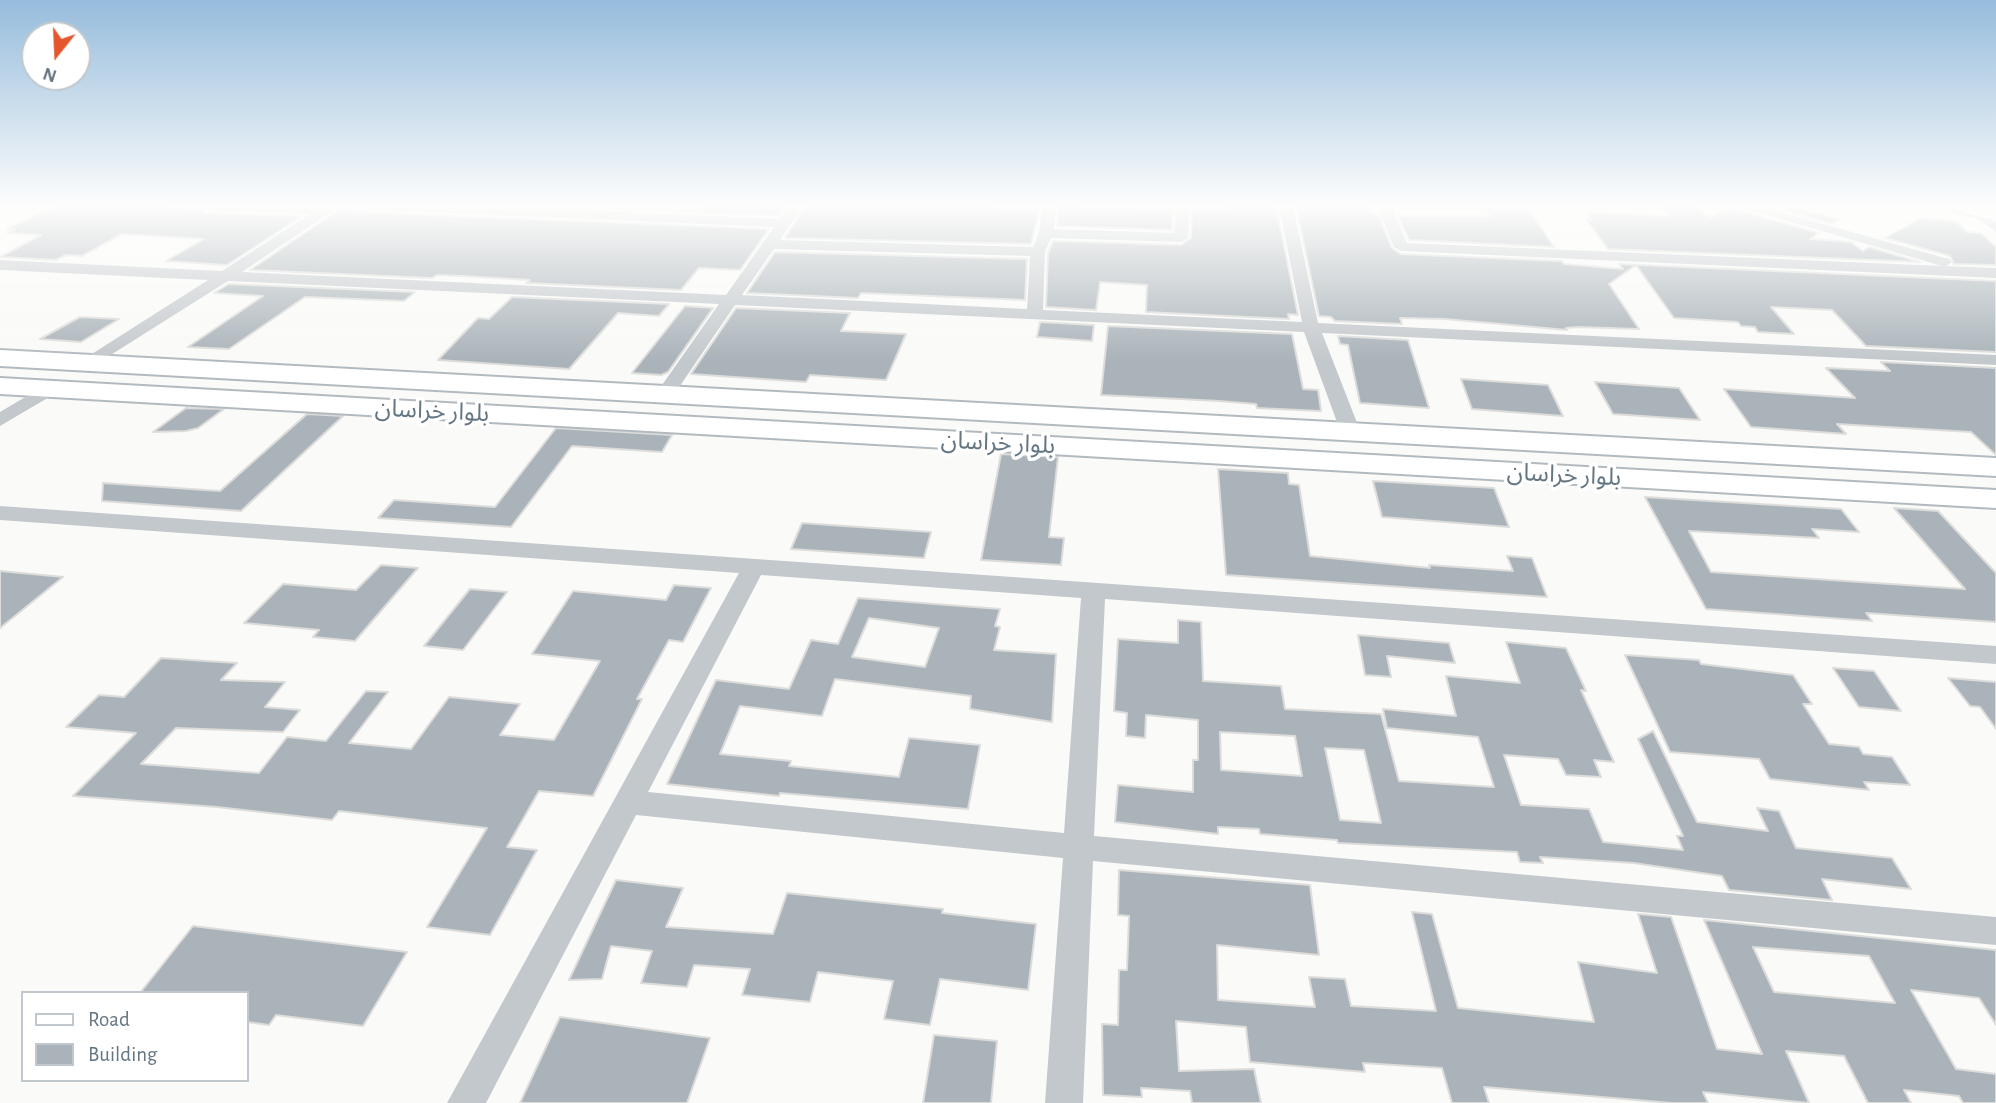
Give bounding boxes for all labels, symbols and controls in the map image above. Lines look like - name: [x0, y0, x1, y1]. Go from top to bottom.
- north arrow: [21, 21, 91, 91]
- text: N: [41, 63, 59, 86]
- street label: بلوار خراسان: [374, 394, 490, 428]
- street label: بلوار خراسان: [940, 426, 1056, 460]
- street label: بلوار خراسان: [1506, 458, 1622, 492]
- legend: [21, 991, 248, 1082]
- text: Road: [88, 1009, 130, 1030]
- text: Building: [88, 1044, 157, 1065]

